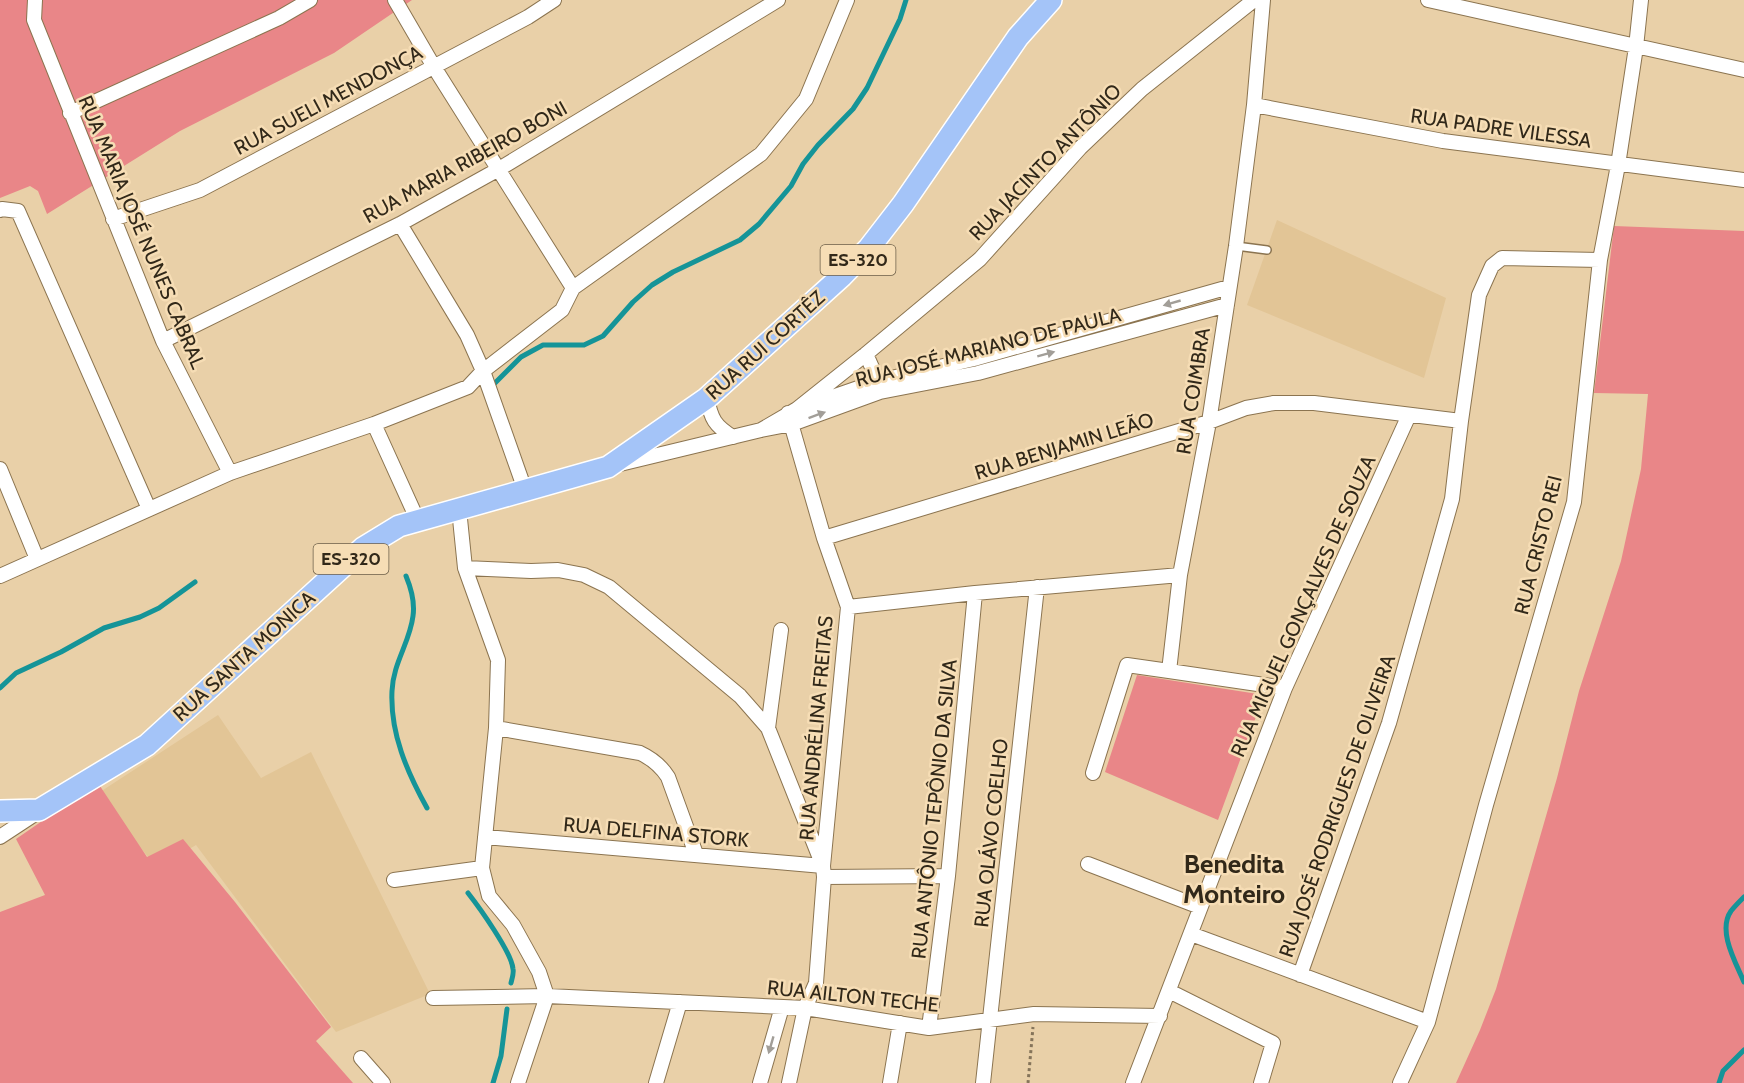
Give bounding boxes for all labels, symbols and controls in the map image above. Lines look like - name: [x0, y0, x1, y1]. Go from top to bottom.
- street label: RUA SUELI MENDONÇA: [230, 40, 427, 160]
- street label: RUA JACINTO ANTÔNIO: [964, 79, 1126, 245]
- street label: RUA MARIA JOSÉ NUNES CABRAL: [73, 92, 211, 372]
- street label: RUA MARIA RIBEIRO BONI: [359, 96, 571, 228]
- street label: RUA PADRE VILESSA: [1409, 103, 1594, 153]
- road number: ES-320: [820, 245, 896, 275]
- street label: RUA RUI CORTÊZ: [701, 286, 829, 404]
- one-way arrow: [1163, 299, 1181, 308]
- street label: RUA JOSÉ MARIANO DE PAULA: [853, 302, 1124, 392]
- street label: RUA COIMBRA: [1171, 325, 1215, 456]
- one-way arrow: [1037, 349, 1055, 358]
- street label: RUA BENJAMIN LEÃO: [972, 407, 1156, 485]
- one-way arrow: [808, 410, 826, 419]
- street label: RUA MIGUEL GONÇALVES DE SOUZA: [1225, 451, 1381, 761]
- street label: RUA CRISTO REI: [1509, 473, 1567, 617]
- road number: ES-320: [314, 544, 388, 574]
- street label: RUA SANTA MONICA: [168, 585, 320, 726]
- street label: RUA ANDRÉLINA FREITAS: [794, 614, 838, 841]
- street label: RUA JOSÉ RODRIGUES DE OLIVEIRA: [1274, 651, 1400, 961]
- street label: RUA ANTÔNIO TEPÔNIO DA SILVA: [906, 657, 962, 960]
- street label: RUA OLÁVO COELHO: [969, 737, 1013, 929]
- street label: RUA DELFINA STORK: [562, 812, 750, 852]
- district label: Benedita Monteiro: [1183, 848, 1285, 910]
- street label: RUA AILTON TECHE: [766, 975, 940, 1017]
- one-way arrow: [766, 1036, 775, 1054]

